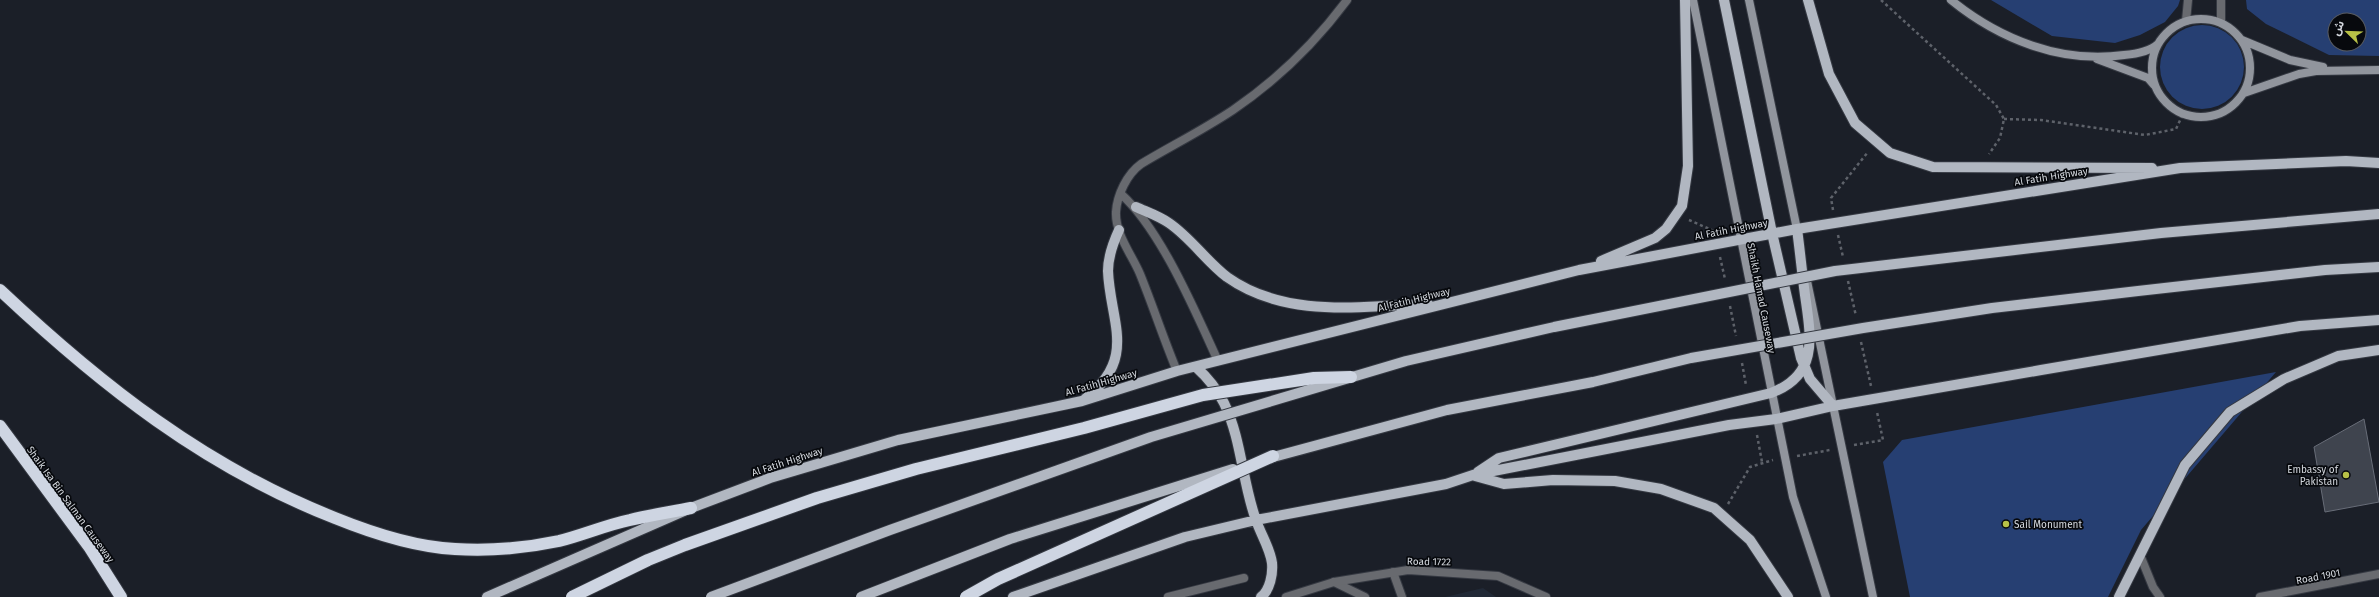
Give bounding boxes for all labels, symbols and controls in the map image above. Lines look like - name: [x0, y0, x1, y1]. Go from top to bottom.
- north arrow: [2327, 12, 2367, 52]
- text: ش: [2329, 19, 2347, 38]
- street label: Al Fatih Highway: [2014, 165, 2089, 189]
- street label: Al Fatih Highway: [1694, 217, 1769, 243]
- street label: Shaikh Hamad Causeway: [1744, 242, 1778, 354]
- street label: Al Fatih Highway: [1377, 285, 1452, 315]
- street label: Al Fatih Highway: [1064, 367, 1139, 399]
- street label: Shaik Isa Bin Salman Causeway: [24, 444, 116, 565]
- street label: Al Fatih Highway: [750, 445, 824, 479]
- place label: Embassy of Pakistan: [2287, 464, 2339, 488]
- marker: Embassy of Pakistan: [2341, 470, 2351, 480]
- marker: Sail Monument: [2001, 519, 2011, 529]
- place label: Sail Monument: [2014, 519, 2082, 531]
- street label: Road 1722: [1407, 556, 1451, 568]
- street label: Road 1901: [2295, 567, 2341, 587]

